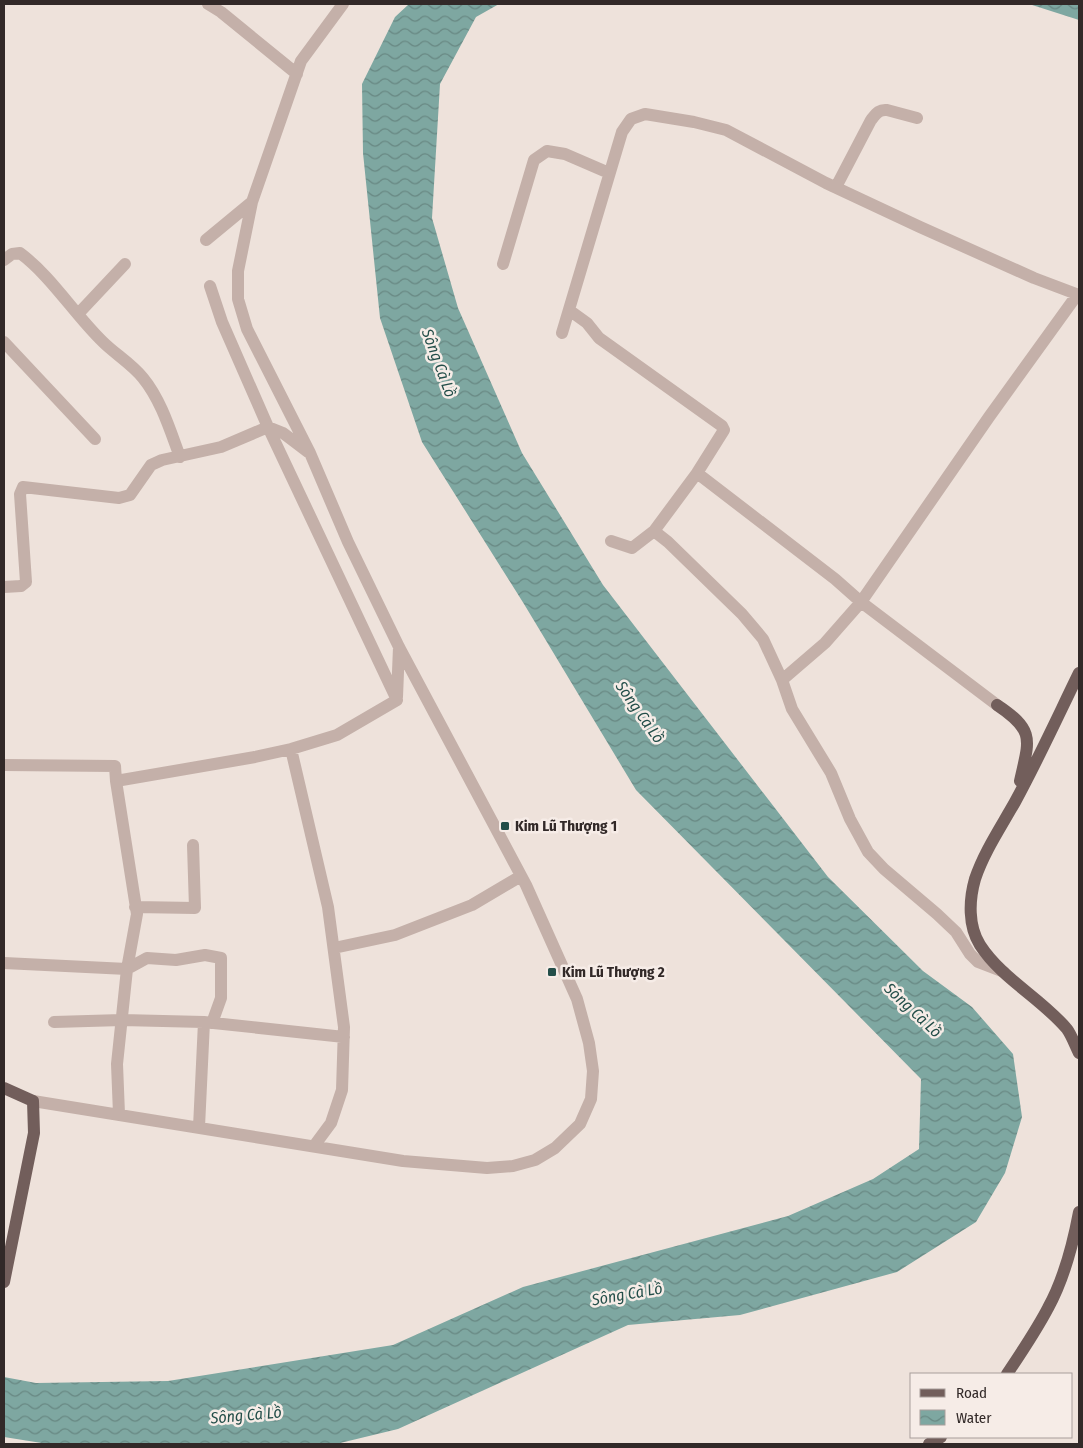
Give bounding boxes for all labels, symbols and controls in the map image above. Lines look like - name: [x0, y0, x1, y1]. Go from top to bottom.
- water label: Sông Cà Lồ: [418, 325, 461, 400]
- water label: Sông Cà Lồ: [611, 676, 669, 747]
- place label: Kim Lũ Thượng 1: [515, 817, 617, 835]
- marker: Kim Lũ Thượng 1: [499, 820, 511, 832]
- place label: Kim Lũ Thượng 2: [562, 963, 665, 981]
- marker: Kim Lũ Thượng 2: [546, 966, 558, 978]
- water label: Sông Cà Lồ: [880, 977, 946, 1041]
- water label: Sông Cà Lồ: [589, 1277, 664, 1310]
- legend: [910, 1373, 1073, 1438]
- text: Road: [956, 1384, 987, 1402]
- water label: Sông Cà Lồ: [208, 1401, 282, 1428]
- text: Water: [956, 1409, 992, 1427]

